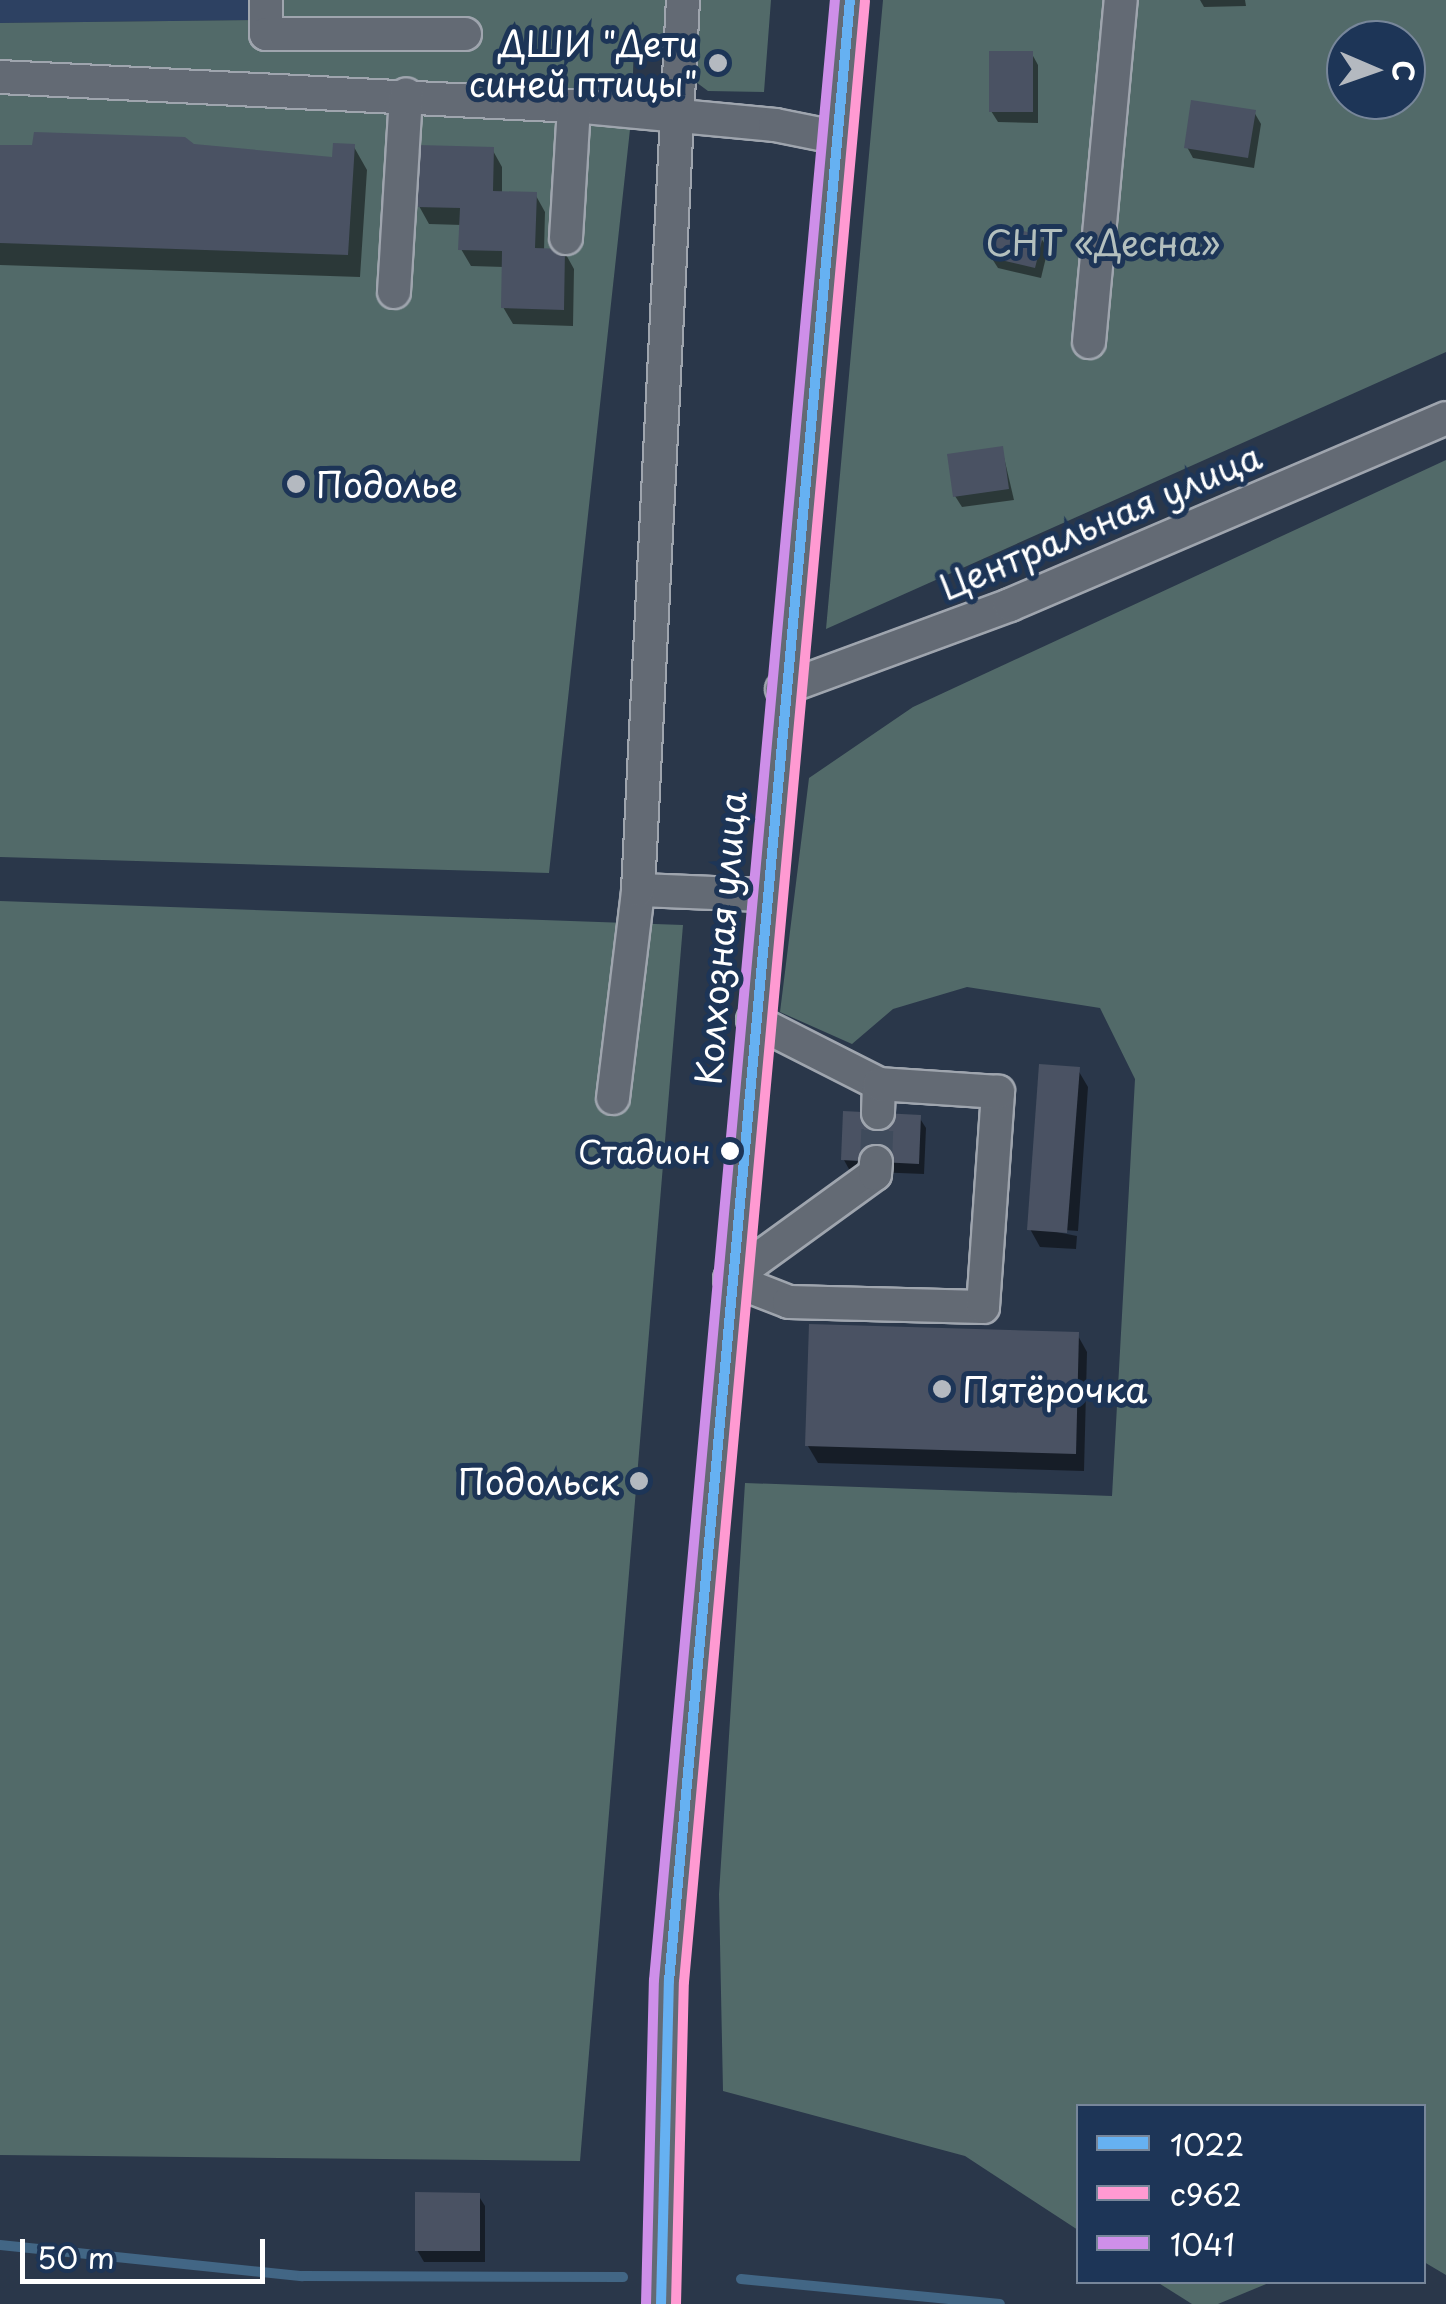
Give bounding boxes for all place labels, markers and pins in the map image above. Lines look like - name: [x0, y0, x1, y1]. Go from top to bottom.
- place label: ДШИ "Дети синей птицы": [467, 22, 698, 104]
- marker: ДШИ "Дети синей птицы": [707, 52, 729, 74]
- place label: Подолье: [316, 463, 458, 505]
- marker: Подолье: [285, 473, 307, 495]
- place label: Стадион: [578, 1132, 711, 1170]
- marker: Стадион: [720, 1141, 740, 1161]
- place label: Пятёрочка: [962, 1368, 1147, 1410]
- marker: Пятёрочка: [931, 1378, 953, 1400]
- place label: Подольск: [458, 1460, 619, 1502]
- marker: Подольск: [628, 1470, 650, 1492]

